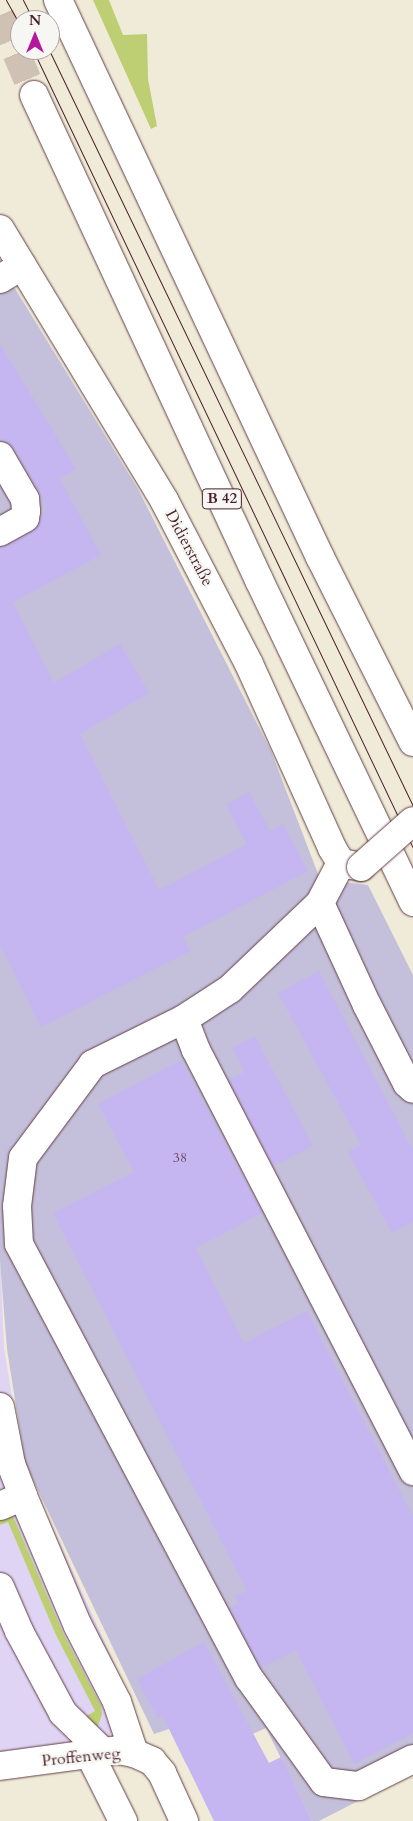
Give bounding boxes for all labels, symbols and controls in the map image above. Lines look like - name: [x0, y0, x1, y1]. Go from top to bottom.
- north arrow: [10, 10, 60, 60]
- text: N: [29, 11, 41, 30]
- road number: B 42: [201, 486, 243, 512]
- street label: Didierstraße: [161, 507, 217, 589]
- house number: 38: [173, 1150, 187, 1166]
- street label: Proffenweg: [41, 1743, 121, 1771]

